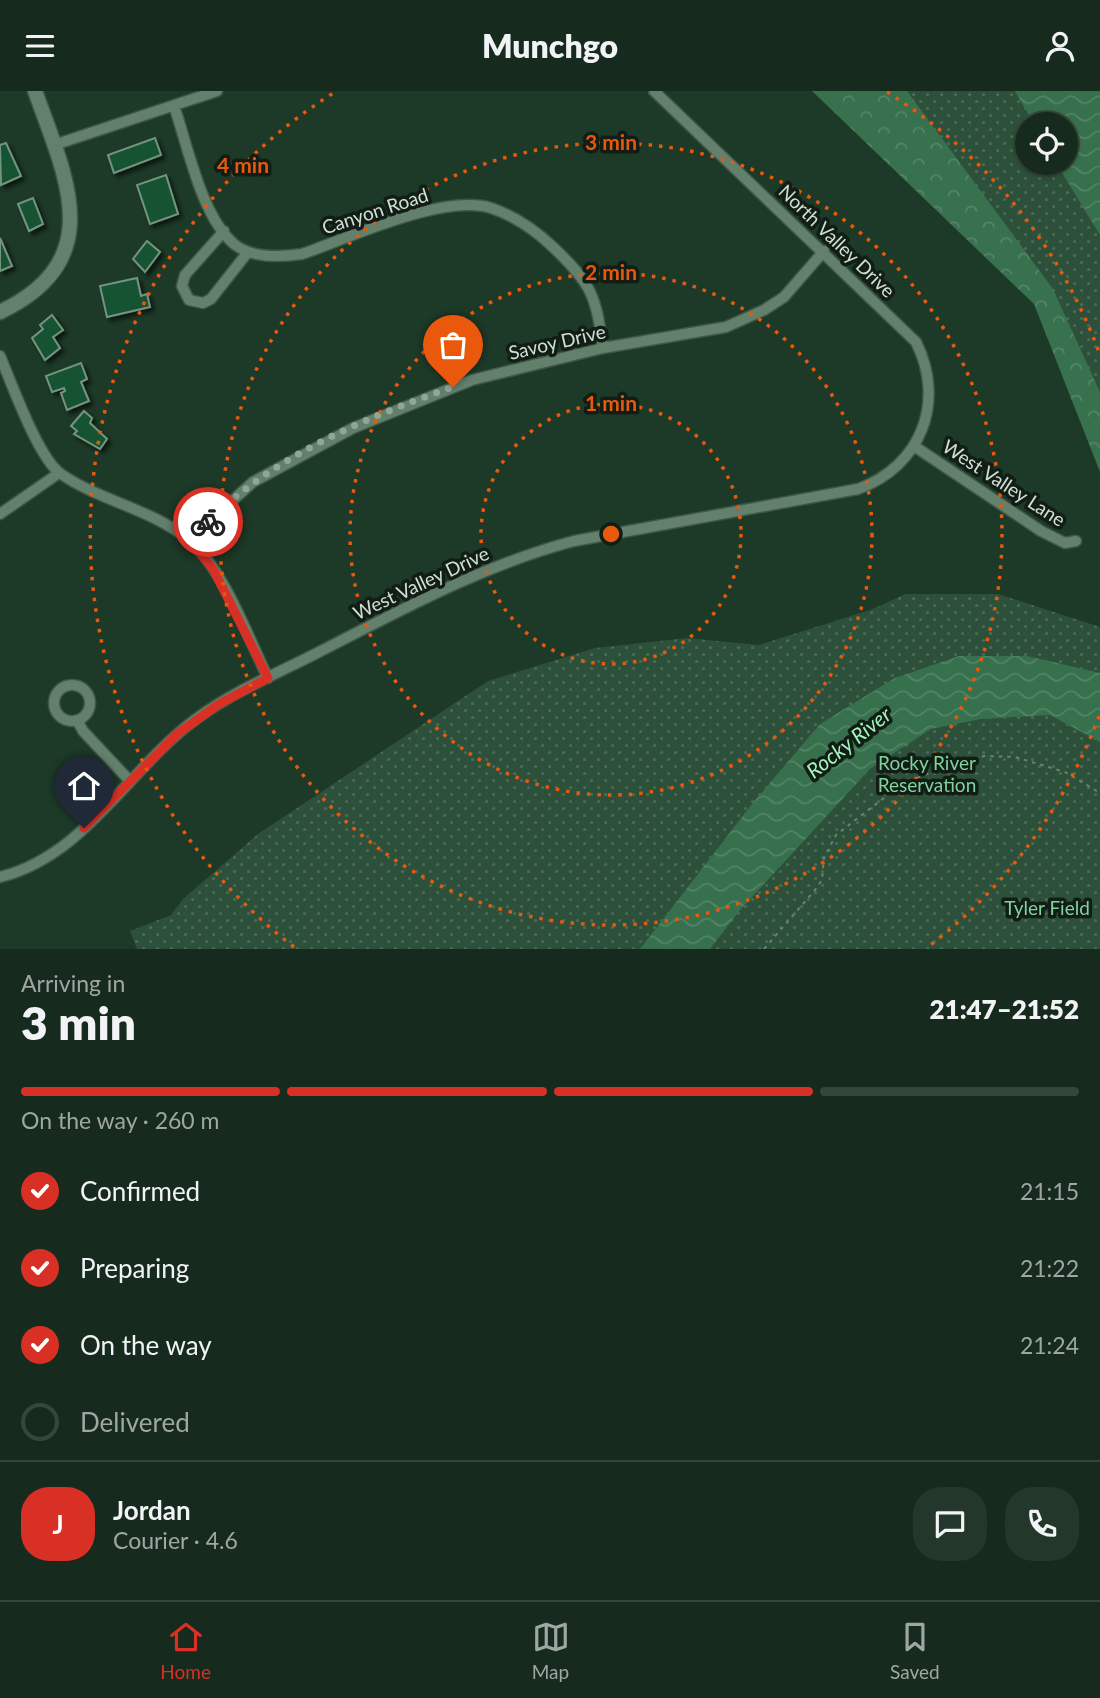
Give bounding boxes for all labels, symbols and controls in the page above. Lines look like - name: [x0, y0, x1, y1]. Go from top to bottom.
- text: Munchgo: [482, 26, 618, 65]
- icon: menu: [21, 27, 59, 65]
- icon: person: [1041, 27, 1079, 65]
- map controls: [1015, 112, 1078, 175]
- button: locate: [1015, 112, 1078, 175]
- text: 3 min: [585, 129, 637, 154]
- text: 4 min: [217, 152, 269, 177]
- street label: North Valley Drive: [774, 179, 900, 302]
- street label: Canyon Road: [319, 183, 431, 239]
- text: 2 min: [585, 259, 637, 284]
- pin: [423, 315, 483, 387]
- street label: Savoy Drive: [506, 319, 608, 364]
- icon: bag: [434, 326, 472, 364]
- text: 1 min: [585, 390, 637, 415]
- street label: West Valley Lane: [939, 434, 1070, 531]
- courier: [173, 487, 243, 557]
- icon: bike: [189, 503, 227, 541]
- centre of rings: [599, 522, 623, 546]
- street label: West Valley Drive: [349, 541, 492, 624]
- water label: Rocky River: [801, 701, 896, 783]
- park label: Rocky River Reservation: [878, 751, 976, 796]
- pin: [54, 756, 114, 828]
- icon: home: [65, 767, 103, 805]
- park label: Tyler Field: [1004, 896, 1090, 919]
- text: Arriving in: [21, 969, 125, 997]
- text: 21:47–21:52: [929, 993, 1079, 1025]
- text: 3 min: [21, 995, 136, 1050]
- text: On the way · 260 m: [21, 1106, 220, 1134]
- icon: check: [21, 1172, 59, 1210]
- text: Confirmed: [80, 1175, 200, 1207]
- text: 21:15: [1020, 1177, 1079, 1205]
- icon: check: [21, 1249, 59, 1287]
- text: Preparing: [80, 1252, 189, 1284]
- text: 21:22: [1020, 1254, 1079, 1282]
- icon: check: [21, 1326, 59, 1364]
- text: On the way: [80, 1329, 212, 1361]
- text: 21:24: [1020, 1331, 1079, 1359]
- text: Delivered: [80, 1406, 190, 1438]
- button: chat: [913, 1487, 987, 1561]
- button: phone: [1005, 1487, 1079, 1561]
- text: Jordan: [113, 1494, 191, 1526]
- text: J: [52, 1508, 64, 1540]
- text: Courier · 4.6: [113, 1526, 238, 1554]
- tab: Home: [160, 1618, 211, 1683]
- tab: Map: [532, 1618, 570, 1683]
- tab: Saved: [890, 1618, 940, 1683]

